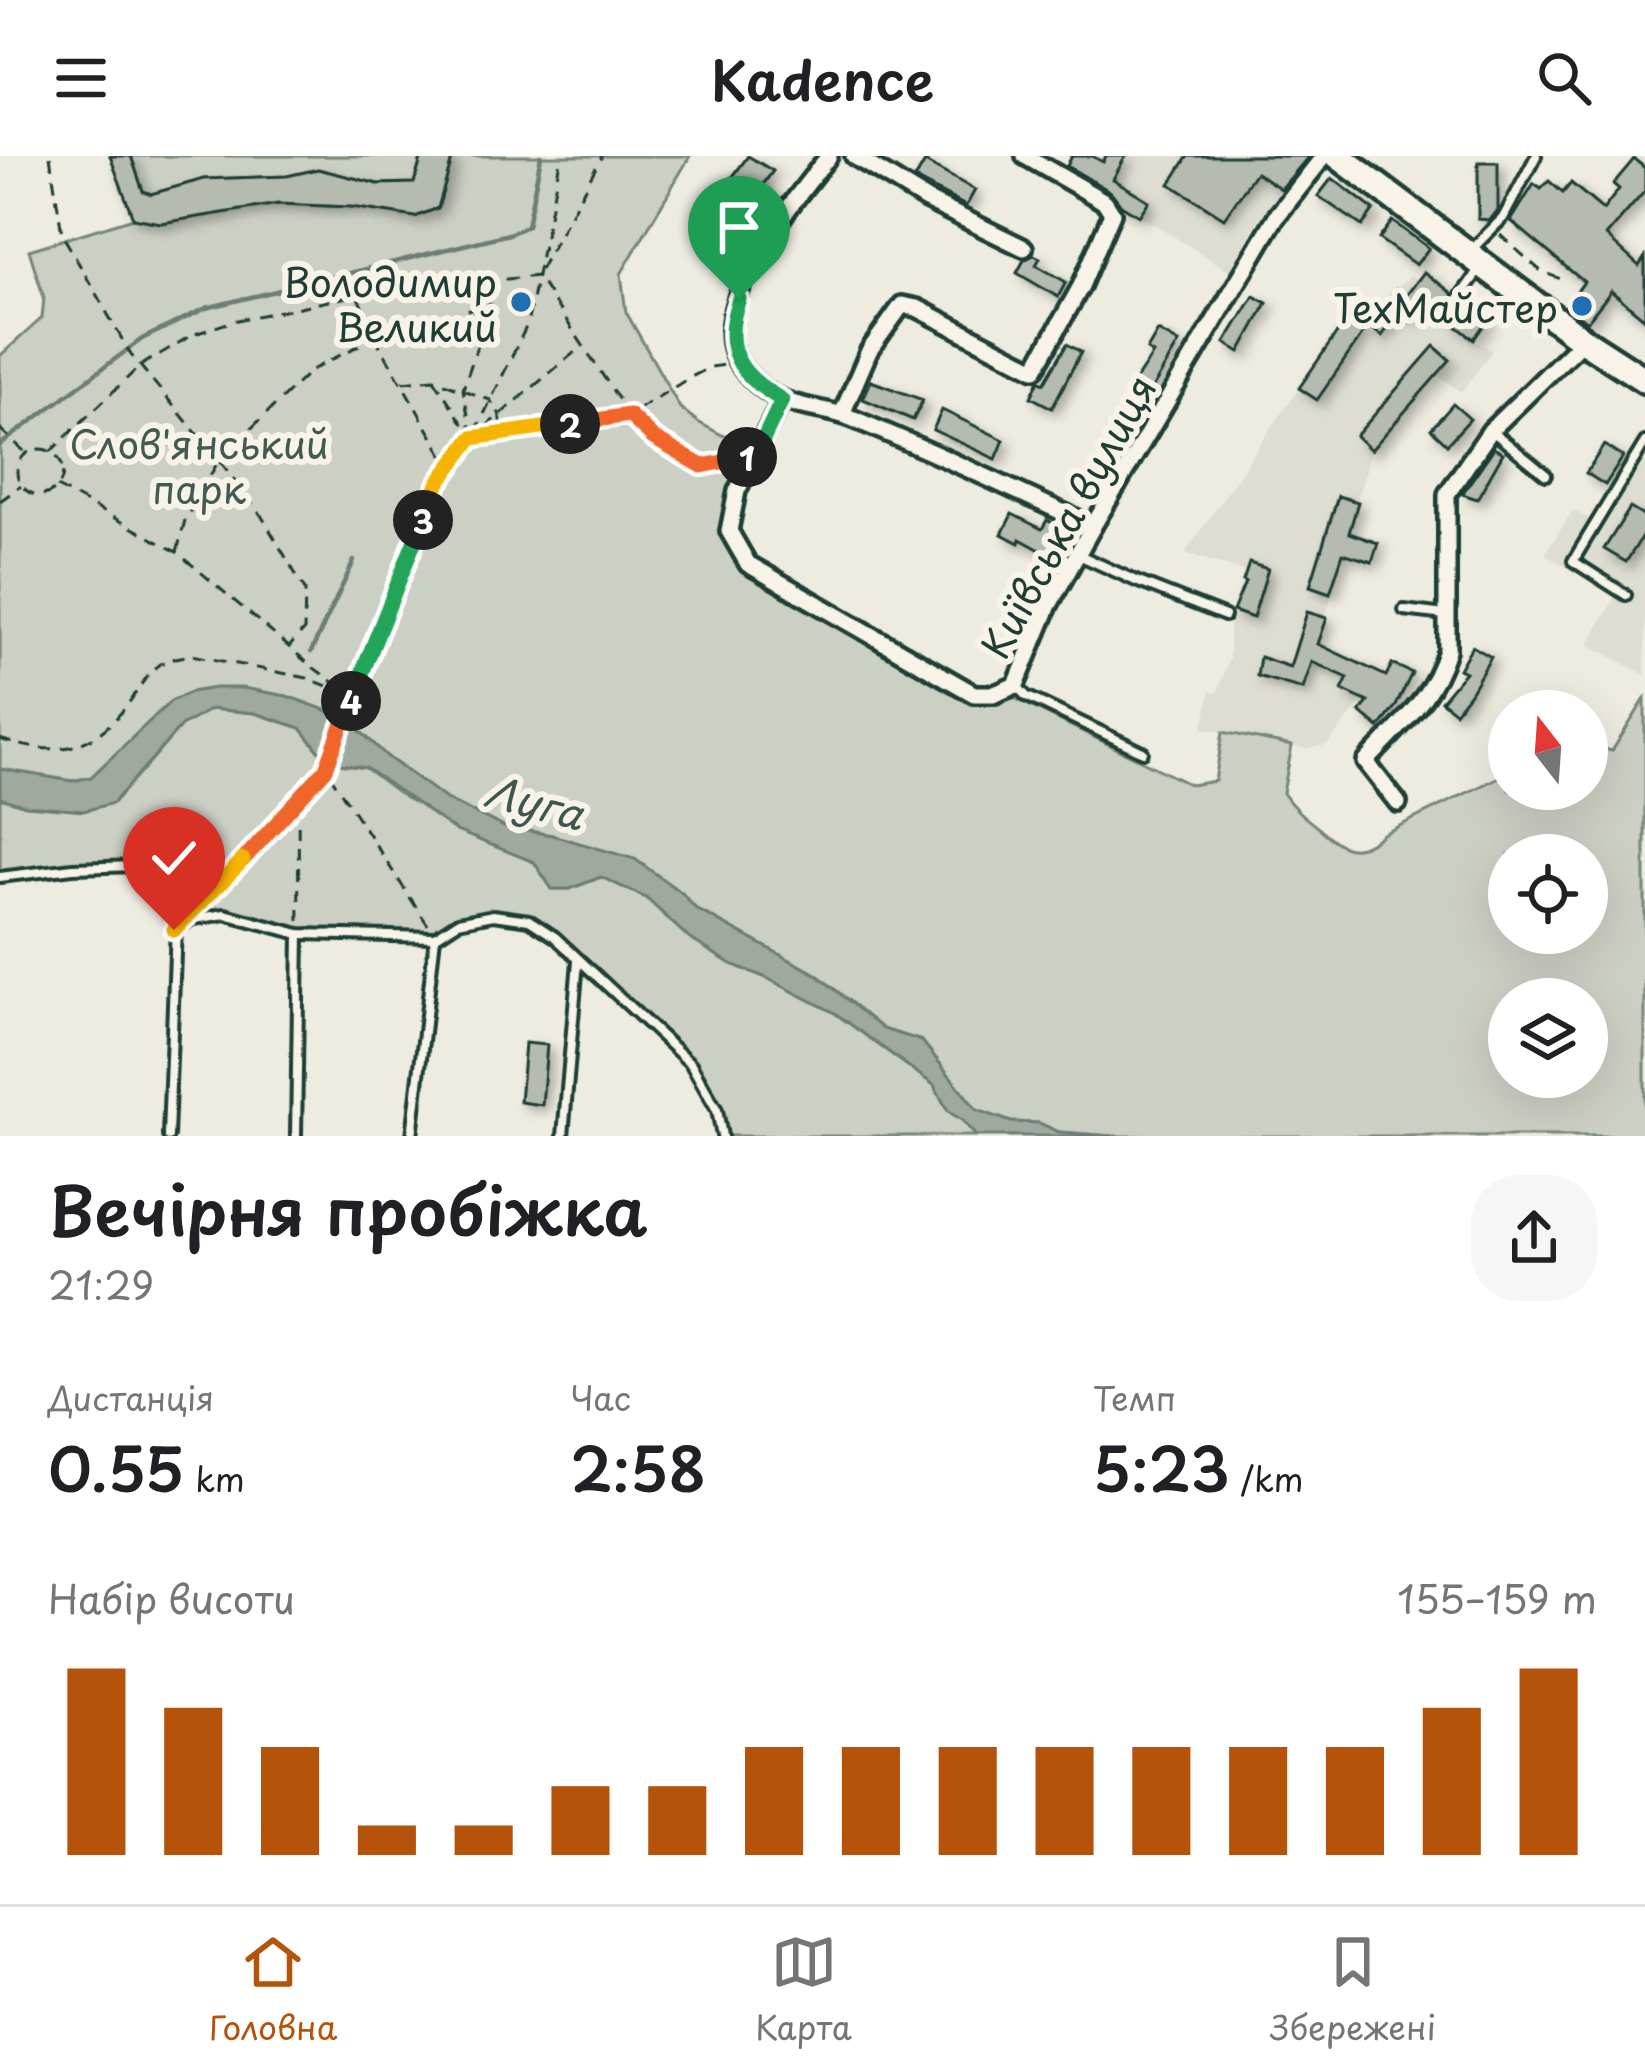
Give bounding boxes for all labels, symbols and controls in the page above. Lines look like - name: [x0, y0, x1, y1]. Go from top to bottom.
- text: Kadence: [711, 38, 934, 119]
- icon: menu: [48, 45, 114, 111]
- icon: search: [1531, 45, 1597, 111]
- pin: [688, 176, 790, 299]
- icon: arrive: [706, 194, 772, 260]
- place label: Володимир Великий: [283, 251, 497, 355]
- place label: ТехМайстер: [1333, 277, 1558, 336]
- marker: Володимир Великий: [508, 289, 534, 315]
- marker: ТехМайстер: [1569, 293, 1595, 319]
- street label: Київська вулиця: [965, 364, 1169, 668]
- pin: 2: [540, 394, 600, 454]
- text: 2: [558, 399, 582, 449]
- park label: Слов'янський парк: [69, 413, 329, 517]
- pin: 1: [717, 427, 777, 487]
- text: 1: [739, 432, 755, 482]
- pin: 3: [393, 490, 453, 550]
- text: 3: [412, 495, 434, 545]
- pin: 4: [321, 671, 381, 731]
- text: 4: [340, 676, 362, 726]
- north arrow: [1488, 690, 1608, 810]
- map controls: [1488, 690, 1608, 1098]
- water label: Луга: [479, 758, 592, 845]
- pin: [123, 807, 225, 930]
- icon: check: [141, 825, 207, 891]
- button: locate: [1488, 834, 1608, 954]
- button: layers: [1488, 978, 1608, 1098]
- text: Вечірня пробіжка: [48, 1159, 648, 1258]
- button: share: [1471, 1175, 1597, 1301]
- text: 21:29: [48, 1254, 154, 1313]
- text: Дистанція: [48, 1372, 214, 1422]
- text: Час: [570, 1372, 631, 1422]
- text: Темп: [1093, 1372, 1176, 1422]
- text: 0.55: [48, 1422, 184, 1512]
- text: 2:58: [570, 1422, 706, 1512]
- text: 5:23: [1093, 1422, 1230, 1512]
- text: km: [184, 1453, 245, 1503]
- text: /km: [1230, 1453, 1304, 1503]
- text: Набір висоти: [48, 1568, 295, 1627]
- text: 155–159 m: [1397, 1568, 1597, 1627]
- tab: Головна: [209, 1929, 337, 2051]
- tab: Карта: [755, 1929, 852, 2051]
- tab: Збережені: [1270, 1929, 1436, 2051]

